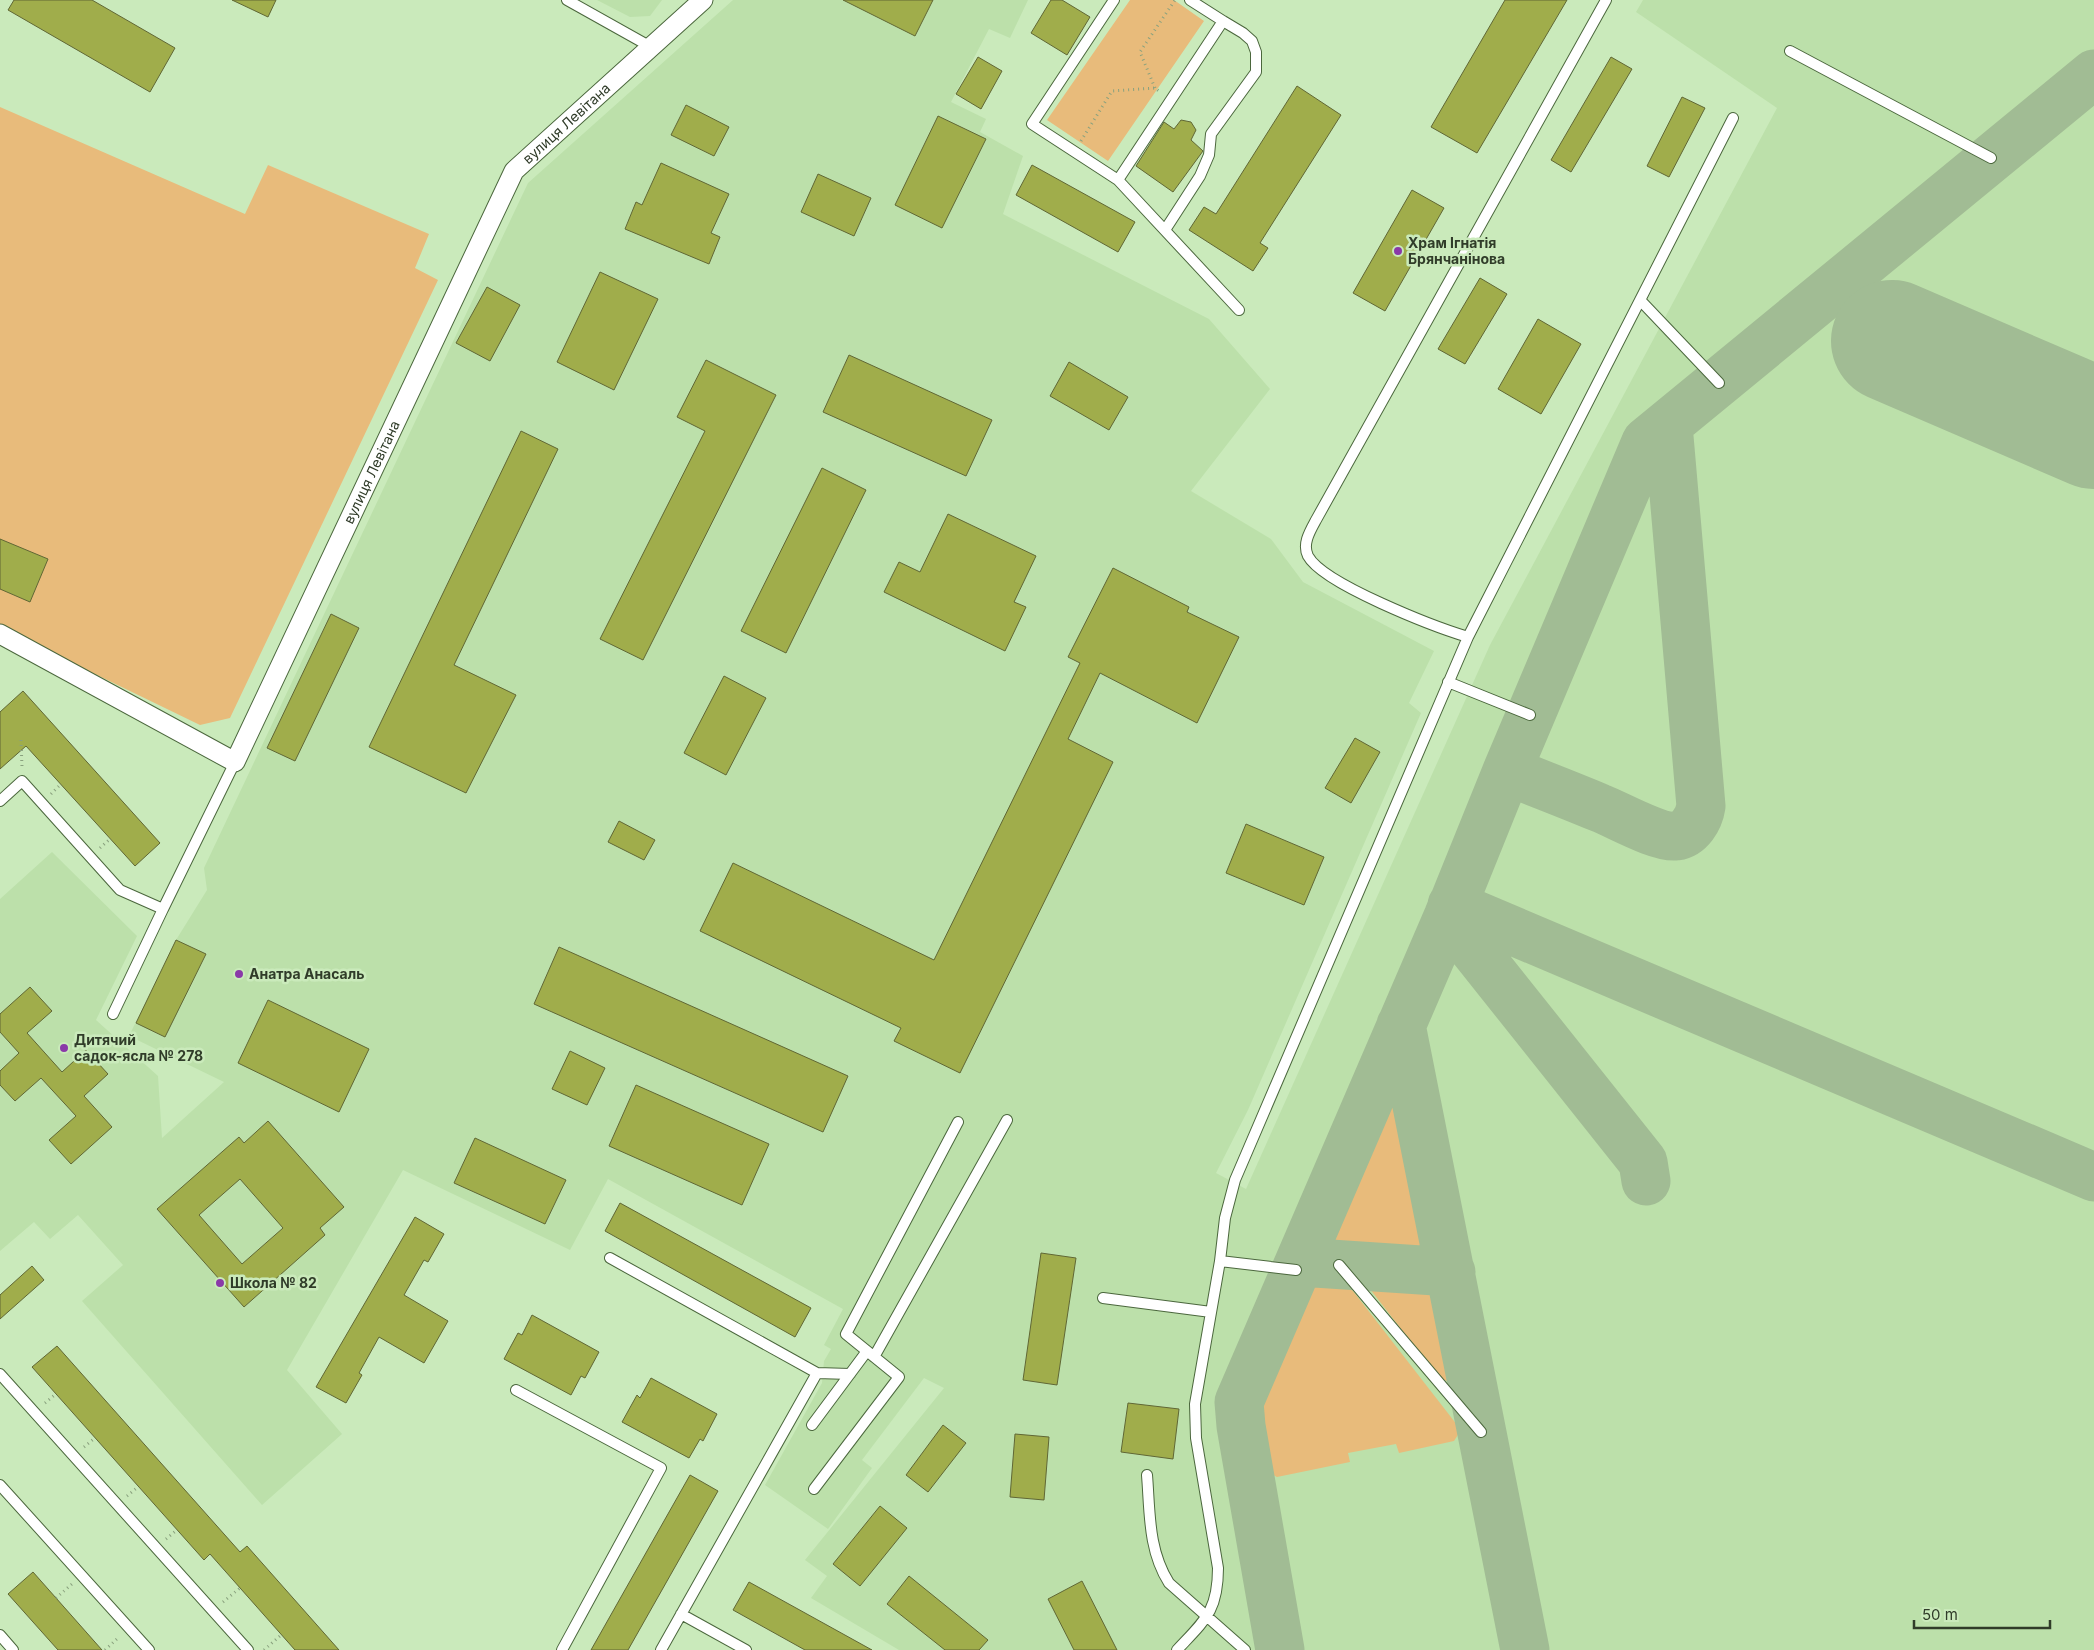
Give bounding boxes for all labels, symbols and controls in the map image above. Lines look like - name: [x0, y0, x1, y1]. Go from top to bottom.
- street label: вулиця Левітана: [519, 79, 613, 167]
- place label: Храм Ігнатія Брянчанінова: [1408, 234, 1505, 267]
- marker: Храм Ігнатія Брянчанінова: [1392, 245, 1404, 257]
- street label: вулиця Левітана: [340, 418, 403, 526]
- place label: Анатра Анасаль: [249, 965, 364, 982]
- marker: Анатра Анасаль: [233, 968, 245, 980]
- place label: Дитячий садок-ясла № 278: [74, 1031, 203, 1064]
- marker: Дитячий садок-ясла № 278: [58, 1042, 70, 1054]
- place label: Школа № 82: [230, 1274, 317, 1291]
- marker: Школа № 82: [214, 1277, 226, 1289]
- scale bar: [1914, 1598, 2050, 1630]
- text: 50 m: [1922, 1605, 1958, 1624]

